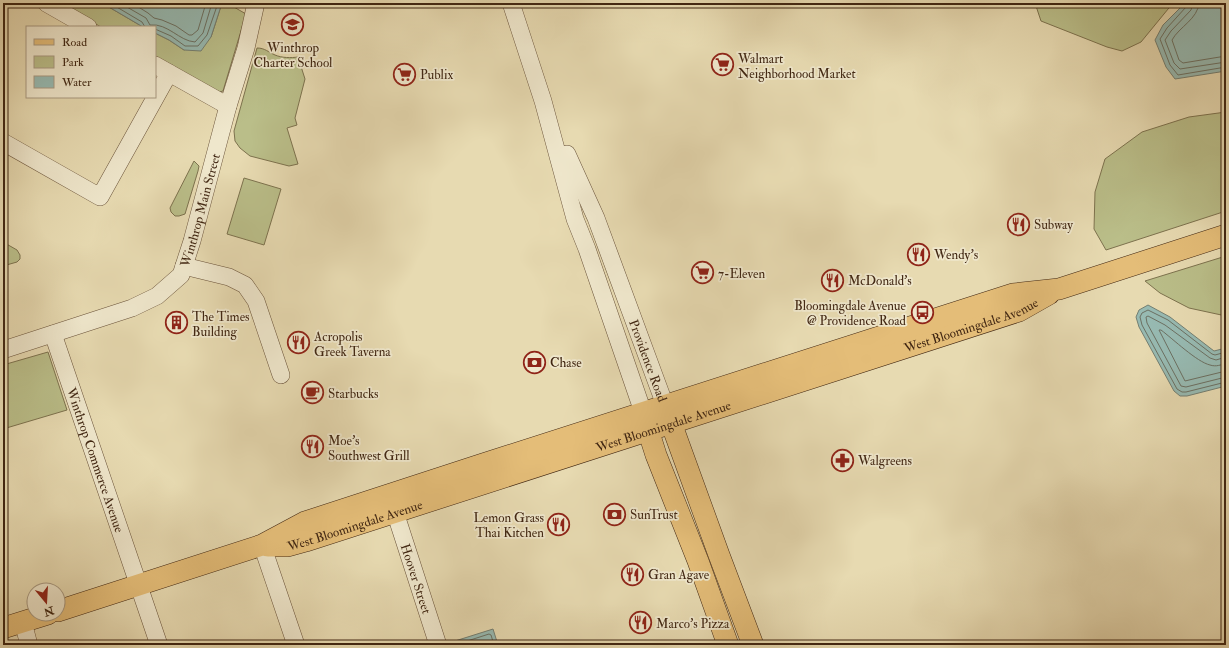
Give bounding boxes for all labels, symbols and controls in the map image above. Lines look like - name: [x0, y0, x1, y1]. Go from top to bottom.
- school or university icon: Winthrop Charter School: [280, 12, 306, 38]
- legend: [26, 26, 156, 98]
- text: Road: [62, 35, 87, 50]
- place label: Winthrop Charter School: [254, 40, 333, 71]
- place label: Walmart Neighborhood Market: [737, 51, 856, 82]
- supermarket icon: Walmart Neighborhood Market: [710, 52, 736, 78]
- text: Park: [62, 55, 84, 70]
- supermarket icon: Publix: [392, 61, 418, 87]
- place label: Publix: [420, 67, 453, 83]
- text: Water: [61, 75, 92, 90]
- street label: Winthrop Main Street: [177, 152, 224, 270]
- restaurant icon: Subway: [1006, 211, 1032, 237]
- place label: Subway: [1034, 217, 1073, 234]
- restaurant icon: Wendy's: [905, 241, 931, 267]
- place label: Wendy's: [933, 247, 979, 264]
- supermarket icon: 7-Eleven: [690, 260, 716, 286]
- place label: 7-Eleven: [718, 266, 765, 282]
- restaurant icon: McDonald's: [819, 267, 845, 293]
- place label: McDonald's: [848, 273, 912, 289]
- street label: West Bloomingdale Avenue: [901, 294, 1042, 357]
- place label: Bloomingdale Avenue @ Providence Road: [794, 298, 907, 329]
- bus stop icon: Bloomingdale Avenue @ Providence Road: [909, 299, 935, 325]
- place label: The Times Building: [192, 309, 250, 340]
- building icon: The Times Building: [163, 310, 189, 336]
- street label: Providence Road: [625, 317, 670, 405]
- place label: Acropolis Greek Taverna: [313, 329, 391, 360]
- restaurant icon: Acropolis Greek Taverna: [285, 330, 311, 356]
- bank icon: Chase: [521, 349, 547, 375]
- place label: Chase: [550, 355, 582, 371]
- cafe icon: Starbucks: [300, 380, 326, 406]
- street label: Winthrop Commerce Avenue: [63, 385, 127, 535]
- place label: Starbucks: [328, 386, 379, 402]
- street label: West Bloomingdale Avenue: [593, 397, 734, 456]
- place label: Moe's Southwest Grill: [328, 433, 410, 464]
- restaurant icon: Moe's Southwest Grill: [300, 434, 326, 460]
- pharmacy icon: Walgreens: [830, 447, 856, 473]
- place label: Walgreens: [857, 453, 913, 469]
- street label: West Bloomingdale Avenue: [285, 497, 425, 555]
- bank icon: SunTrust: [601, 501, 627, 527]
- place label: SunTrust: [630, 507, 678, 523]
- place label: Lemon Grass Thai Kitchen: [473, 510, 545, 541]
- restaurant icon: Lemon Grass Thai Kitchen: [546, 511, 572, 537]
- street label: Hoover Street: [397, 542, 434, 616]
- restaurant icon: Gran Agave: [619, 561, 645, 587]
- place label: Gran Agave: [648, 567, 710, 583]
- north arrow: [26, 582, 66, 622]
- text: N: [41, 603, 57, 619]
- restaurant icon: Marco's Pizza: [627, 610, 653, 636]
- place label: Marco's Pizza: [656, 616, 730, 632]

